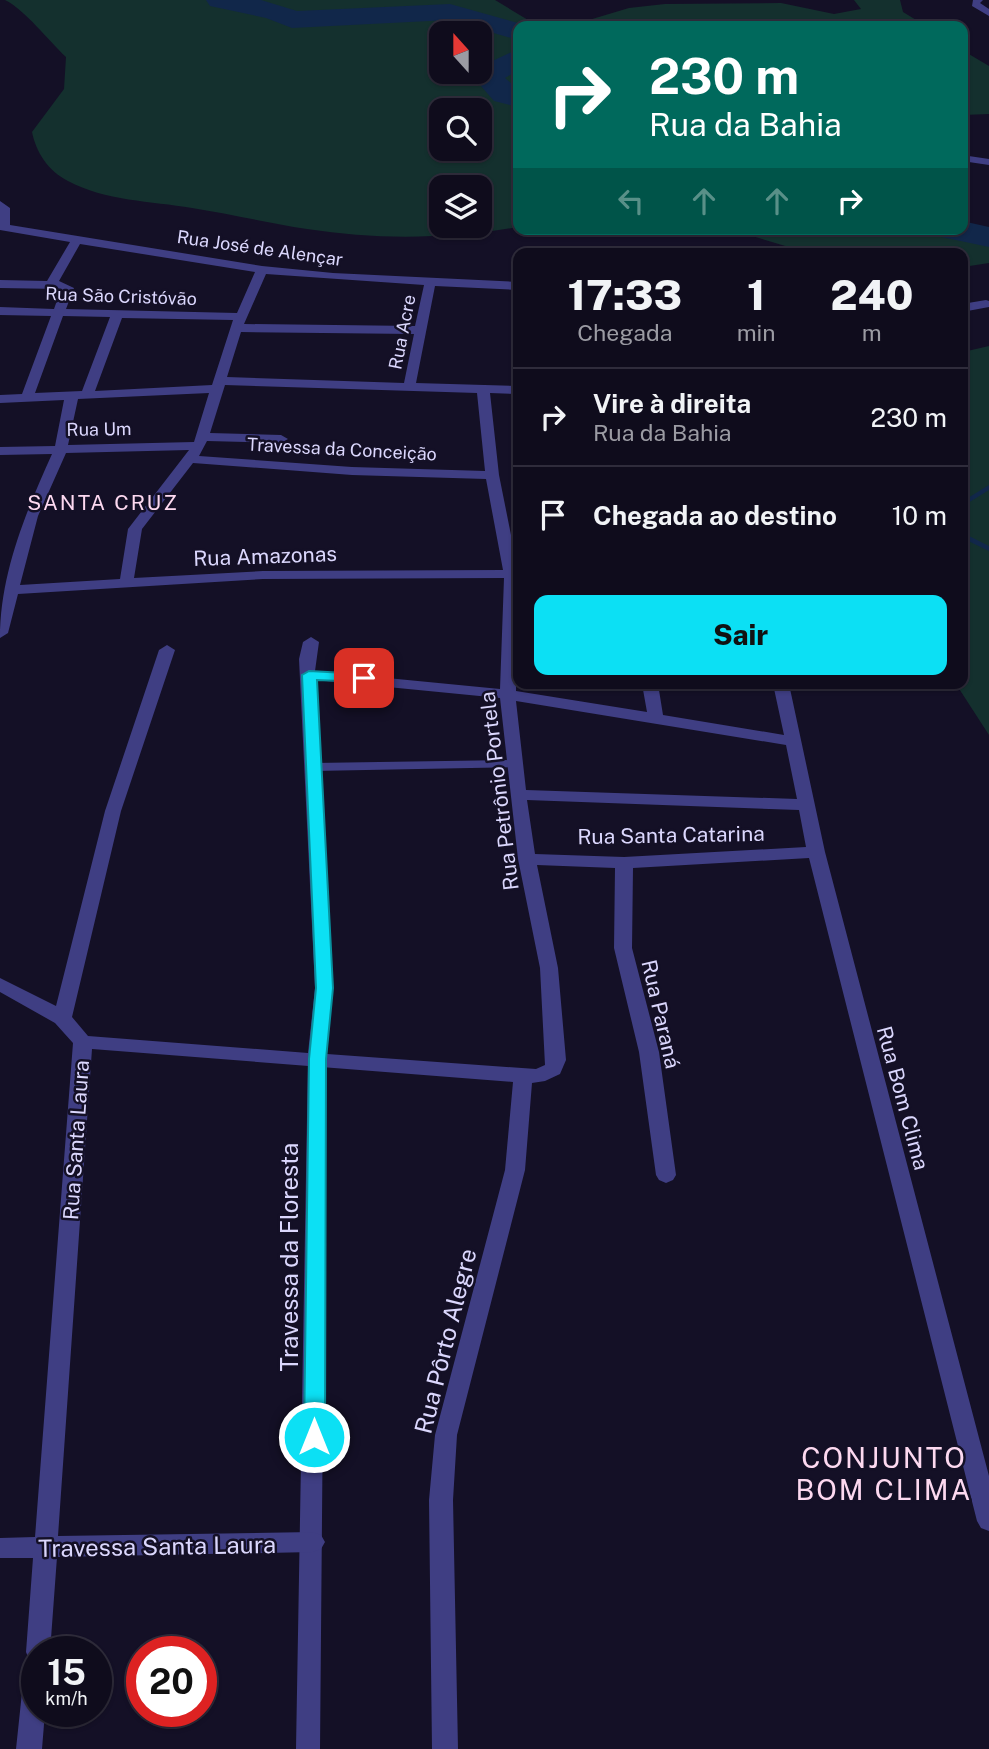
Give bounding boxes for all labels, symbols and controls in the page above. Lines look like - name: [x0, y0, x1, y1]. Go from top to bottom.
- north arrow: [429, 21, 492, 84]
- map controls: [429, 21, 492, 238]
- text: 230 m: [649, 47, 799, 105]
- icon: right: [534, 49, 625, 140]
- button: search: [429, 98, 492, 161]
- text: Rua da Bahia: [649, 106, 842, 143]
- button: layers: [429, 175, 492, 238]
- icon: left: [612, 182, 650, 220]
- icon: ahead: [685, 182, 723, 220]
- icon: ahead: [758, 182, 796, 220]
- icon: right: [831, 182, 869, 220]
- street label: Rua José de Alençar: [176, 226, 344, 270]
- text: 17:33: [568, 270, 682, 319]
- text: 1: [747, 270, 765, 319]
- text: 240: [830, 270, 913, 319]
- street label: Rua São Cristóvão: [45, 283, 197, 309]
- street label: Rua Acre: [384, 293, 420, 371]
- text: Chegada: [577, 319, 672, 346]
- text: min: [737, 319, 776, 346]
- text: m: [862, 319, 882, 346]
- text: Vire à direita: [593, 388, 751, 419]
- icon: right: [534, 398, 572, 436]
- text: 230 m: [871, 402, 947, 433]
- street label: Rua Um: [66, 418, 132, 440]
- text: Rua da Bahia: [593, 419, 732, 446]
- street label: Travessa da Conceição: [247, 434, 437, 464]
- district label: SANTA CRUZ: [27, 490, 179, 515]
- icon: arrive: [534, 496, 572, 534]
- text: Chegada ao destino: [593, 500, 837, 531]
- text: 10 m: [892, 500, 947, 531]
- street label: Rua Amazonas: [193, 541, 337, 571]
- button: Sair: [534, 595, 947, 675]
- pin: [334, 648, 394, 708]
- icon: arrive: [345, 659, 383, 697]
- street label: Rua Petrônio Portela: [474, 690, 524, 892]
- street label: Rua Santa Catarina: [577, 821, 765, 849]
- street label: Rua Paraná: [636, 957, 686, 1071]
- street label: Rua Bom Clima: [872, 1023, 934, 1173]
- street label: Rua Santa Laura: [58, 1059, 94, 1221]
- street label: Travessa da Floresta: [275, 1143, 303, 1371]
- street label: Rua Pôrto Alegre: [408, 1245, 482, 1437]
- position arrow: [277, 1400, 351, 1474]
- district label: CONJUNTO BOM CLIMA: [796, 1441, 972, 1506]
- street label: Travessa Santa Laura: [38, 1530, 276, 1562]
- speed limit sign: 20: [126, 1636, 217, 1727]
- text: 15: [47, 1652, 86, 1693]
- text: km/h: [45, 1688, 88, 1709]

